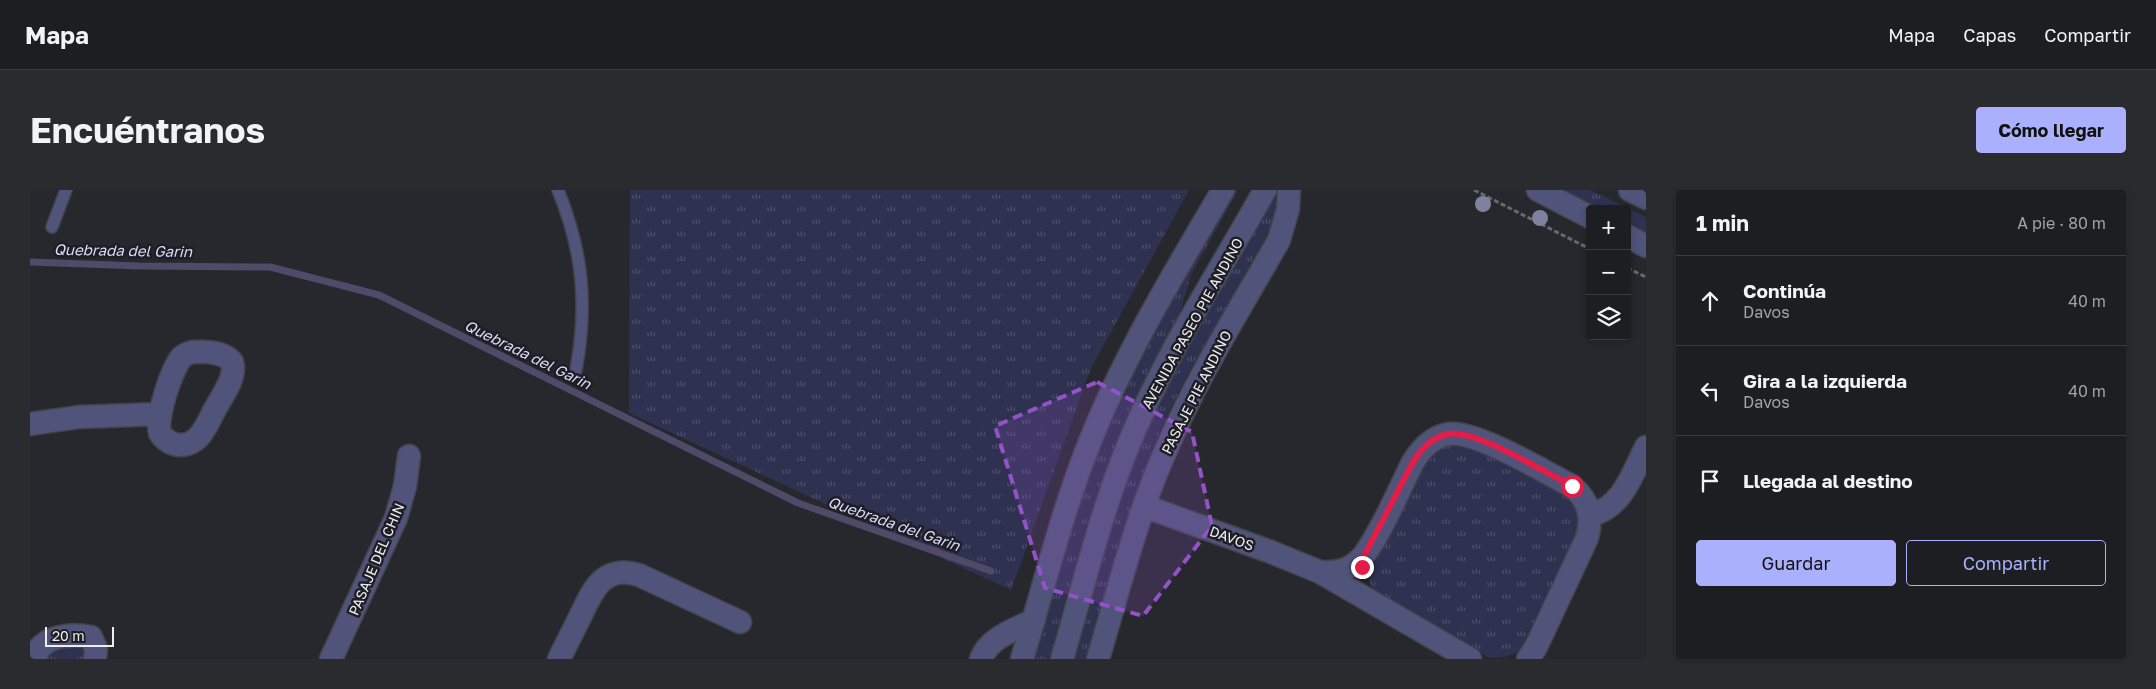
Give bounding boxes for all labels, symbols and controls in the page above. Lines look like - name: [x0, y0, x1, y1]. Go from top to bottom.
- text: Mapa: [25, 20, 89, 49]
- text: Mapa: [1888, 24, 1935, 46]
- text: Capas: [1963, 24, 2016, 46]
- text: Compartir: [2044, 24, 2131, 46]
- button: Cómo llegar: [1976, 107, 2126, 153]
- text: Encuéntranos: [30, 109, 265, 151]
- map controls: [1586, 205, 1631, 340]
- button: +: [1586, 205, 1631, 250]
- text: 1 min: [1696, 210, 1749, 236]
- text: A pie · 80 m: [2017, 213, 2106, 233]
- street label: AVENIDA PASEO PIE ANDINO: [1138, 235, 1246, 411]
- water label: Quebrada del Garin: [54, 240, 193, 260]
- button: −: [1586, 250, 1631, 295]
- text: Continúa: [1743, 279, 1826, 302]
- icon: ahead: [1696, 287, 1724, 315]
- text: 40 m: [2068, 291, 2106, 311]
- button: layers: [1586, 295, 1631, 340]
- text: Davos: [1743, 302, 1790, 322]
- water label: Quebrada del Garin: [462, 316, 595, 393]
- street label: PASAJE PIE ANDINO: [1157, 327, 1235, 457]
- text: Gira a la izquierda: [1743, 369, 1907, 392]
- icon: left: [1696, 377, 1724, 405]
- text: 40 m: [2068, 381, 2106, 401]
- text: Davos: [1743, 392, 1790, 412]
- icon: arrive: [1696, 467, 1724, 495]
- text: Llegada al destino: [1743, 469, 1913, 492]
- route start: [1561, 475, 1584, 498]
- water label: Quebrada del Garin: [826, 492, 963, 554]
- street label: PASAJE DEL CHIN: [345, 500, 407, 618]
- street label: DAVOS: [1207, 522, 1257, 554]
- button: Guardar: [1696, 540, 1896, 586]
- button: Compartir: [1906, 540, 2106, 586]
- route end: [1351, 556, 1374, 579]
- scale bar: [45, 624, 114, 647]
- text: 20 m: [52, 627, 85, 644]

